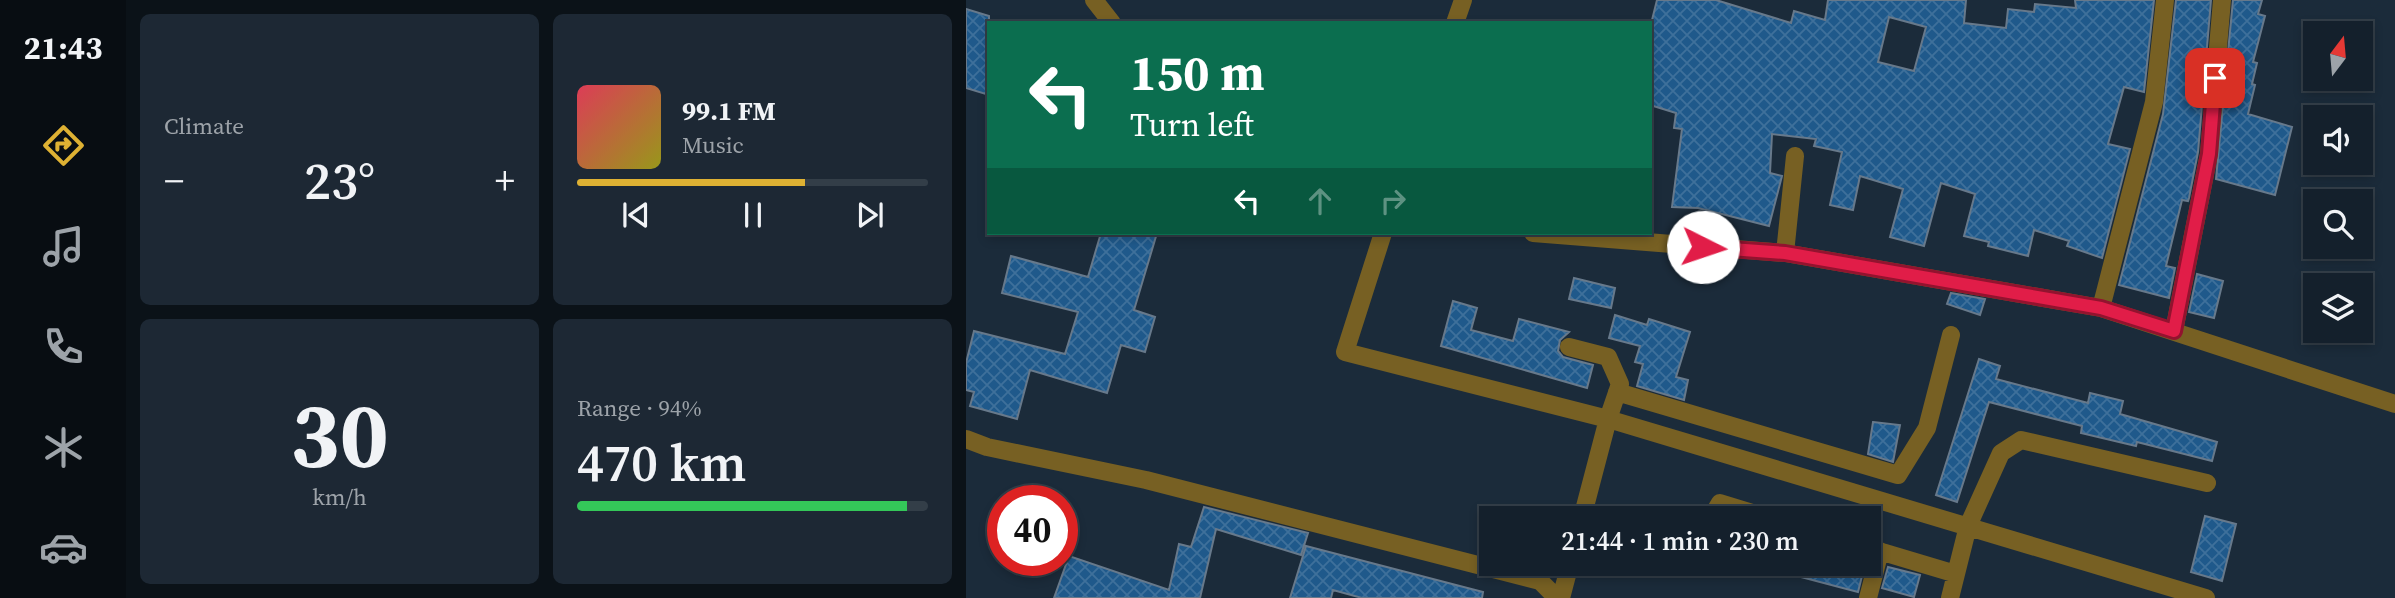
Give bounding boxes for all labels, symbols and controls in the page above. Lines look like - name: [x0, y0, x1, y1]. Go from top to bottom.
- north arrow: [2303, 21, 2373, 91]
- map controls: [2303, 21, 2373, 343]
- text: 21:43: [24, 26, 102, 70]
- text: 150 m: [1130, 39, 1265, 106]
- pin: [2185, 48, 2245, 108]
- icon: left: [1015, 49, 1106, 140]
- icon: arrive: [2196, 59, 2234, 97]
- text: 99.1 FM: [682, 93, 776, 129]
- text: Turn left: [1130, 103, 1254, 147]
- button: sound: [2303, 105, 2373, 175]
- text: Climate: [164, 110, 244, 142]
- icon: directions: [39, 121, 88, 170]
- text: Music: [682, 129, 744, 161]
- text: 23°: [304, 145, 375, 216]
- text: −: [164, 155, 184, 207]
- text: +: [495, 155, 515, 207]
- icon: left: [1228, 182, 1266, 220]
- icon: ahead: [1301, 182, 1339, 220]
- icon: right: [1374, 182, 1412, 220]
- button: search: [2303, 189, 2373, 259]
- icon: previous: [617, 196, 655, 234]
- icon: pause: [734, 196, 772, 234]
- icon: next: [851, 196, 889, 234]
- position arrow: [1666, 210, 1740, 284]
- icon: music: [39, 222, 88, 271]
- button: layers: [2303, 273, 2373, 343]
- icon: phone: [39, 322, 88, 371]
- text: 30: [290, 373, 389, 497]
- text: Range · 94%: [577, 392, 702, 424]
- icon: climate: [39, 423, 88, 472]
- text: 470 km: [577, 427, 746, 498]
- text: km/h: [312, 481, 367, 513]
- speed limit sign: 40: [987, 485, 1078, 576]
- icon: car: [39, 523, 88, 572]
- text: 21:44 · 1 min · 230 m: [1561, 523, 1799, 559]

